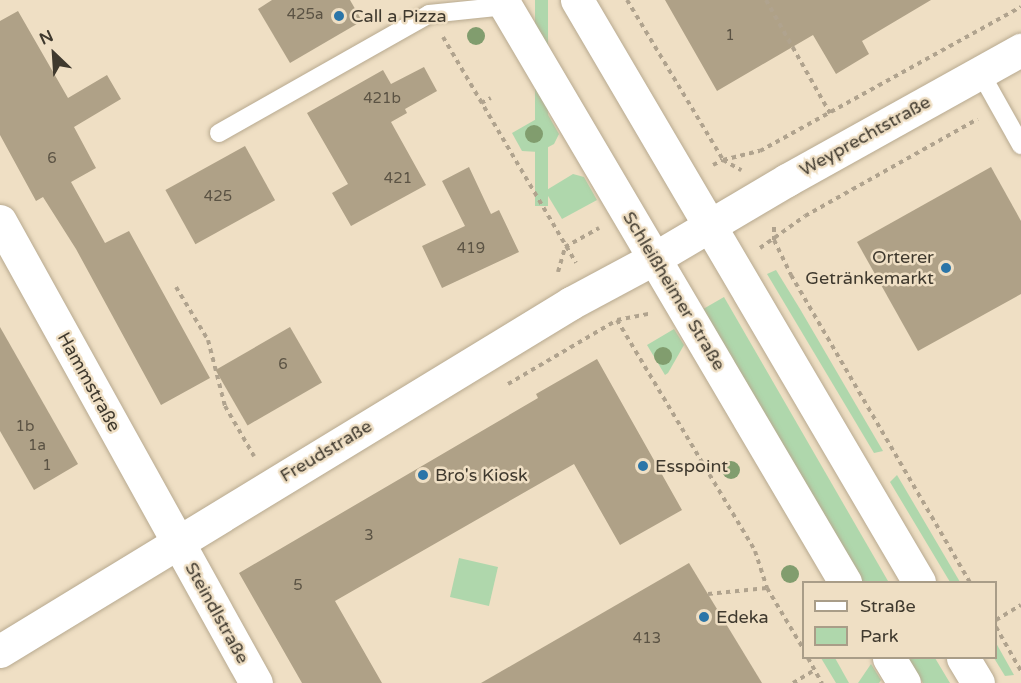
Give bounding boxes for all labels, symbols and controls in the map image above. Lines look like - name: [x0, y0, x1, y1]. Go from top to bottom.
- place label: Call a Pizza: [351, 5, 447, 27]
- house number: 425a: [287, 6, 323, 24]
- marker: Call a Pizza: [332, 9, 346, 23]
- north arrow: [24, 24, 84, 84]
- text: N: [36, 26, 56, 49]
- house number: 1: [725, 27, 735, 45]
- house number: 421b: [363, 90, 401, 108]
- street label: Weyprechtstraße: [796, 91, 934, 181]
- house number: 6: [47, 150, 57, 168]
- house number: 421: [384, 170, 412, 188]
- house number: 425: [204, 188, 232, 206]
- street label: Schleißheimer Straße: [618, 208, 730, 374]
- house number: 419: [457, 240, 485, 258]
- place label: Orterer Getränkemarkt: [805, 247, 934, 290]
- marker: Orterer Getränkemarkt: [939, 261, 953, 275]
- street label: Hammstraße: [53, 329, 125, 435]
- house number: 6: [278, 356, 288, 374]
- street label: Freudstraße: [276, 415, 376, 487]
- house number: 1b: [16, 418, 34, 436]
- house number: 1a: [28, 437, 46, 455]
- place label: Esspoint: [655, 455, 728, 477]
- house number: 1: [42, 457, 52, 475]
- marker: Esspoint: [636, 459, 650, 473]
- place label: Bro's Kiosk: [435, 464, 528, 486]
- marker: Bro's Kiosk: [416, 468, 430, 482]
- house number: 3: [364, 527, 374, 545]
- street label: Steindlstraße: [180, 559, 254, 667]
- house number: 5: [293, 577, 303, 595]
- legend: [802, 581, 997, 659]
- text: Straße: [860, 595, 916, 617]
- place label: Edeka: [716, 606, 769, 628]
- marker: Edeka: [697, 610, 711, 624]
- text: Park: [860, 625, 898, 647]
- house number: 413: [633, 630, 661, 648]

